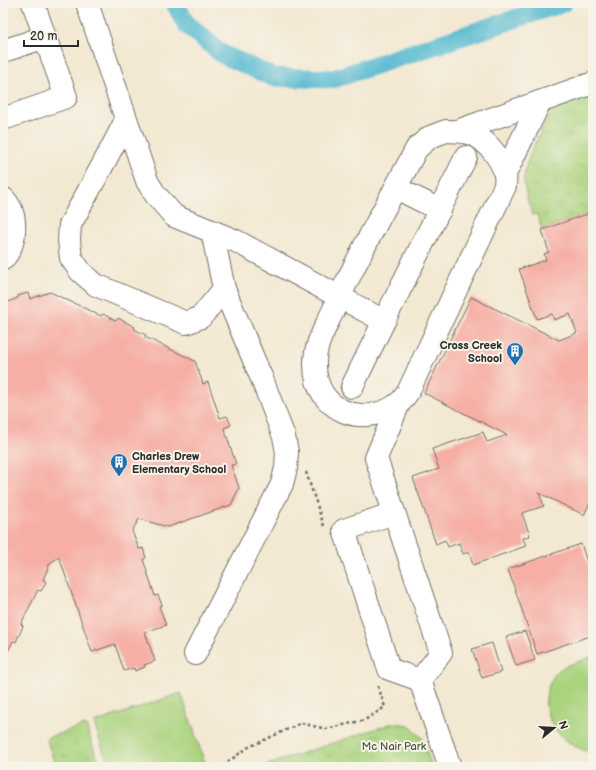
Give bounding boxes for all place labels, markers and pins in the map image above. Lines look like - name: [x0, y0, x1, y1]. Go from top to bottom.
- place label: Cross Creek School: [440, 339, 502, 365]
- building icon: Cross Creek School: [505, 341, 525, 366]
- place label: Charles Drew Elementary School: [132, 450, 226, 476]
- building icon: Charles Drew Elementary School: [109, 452, 129, 477]

